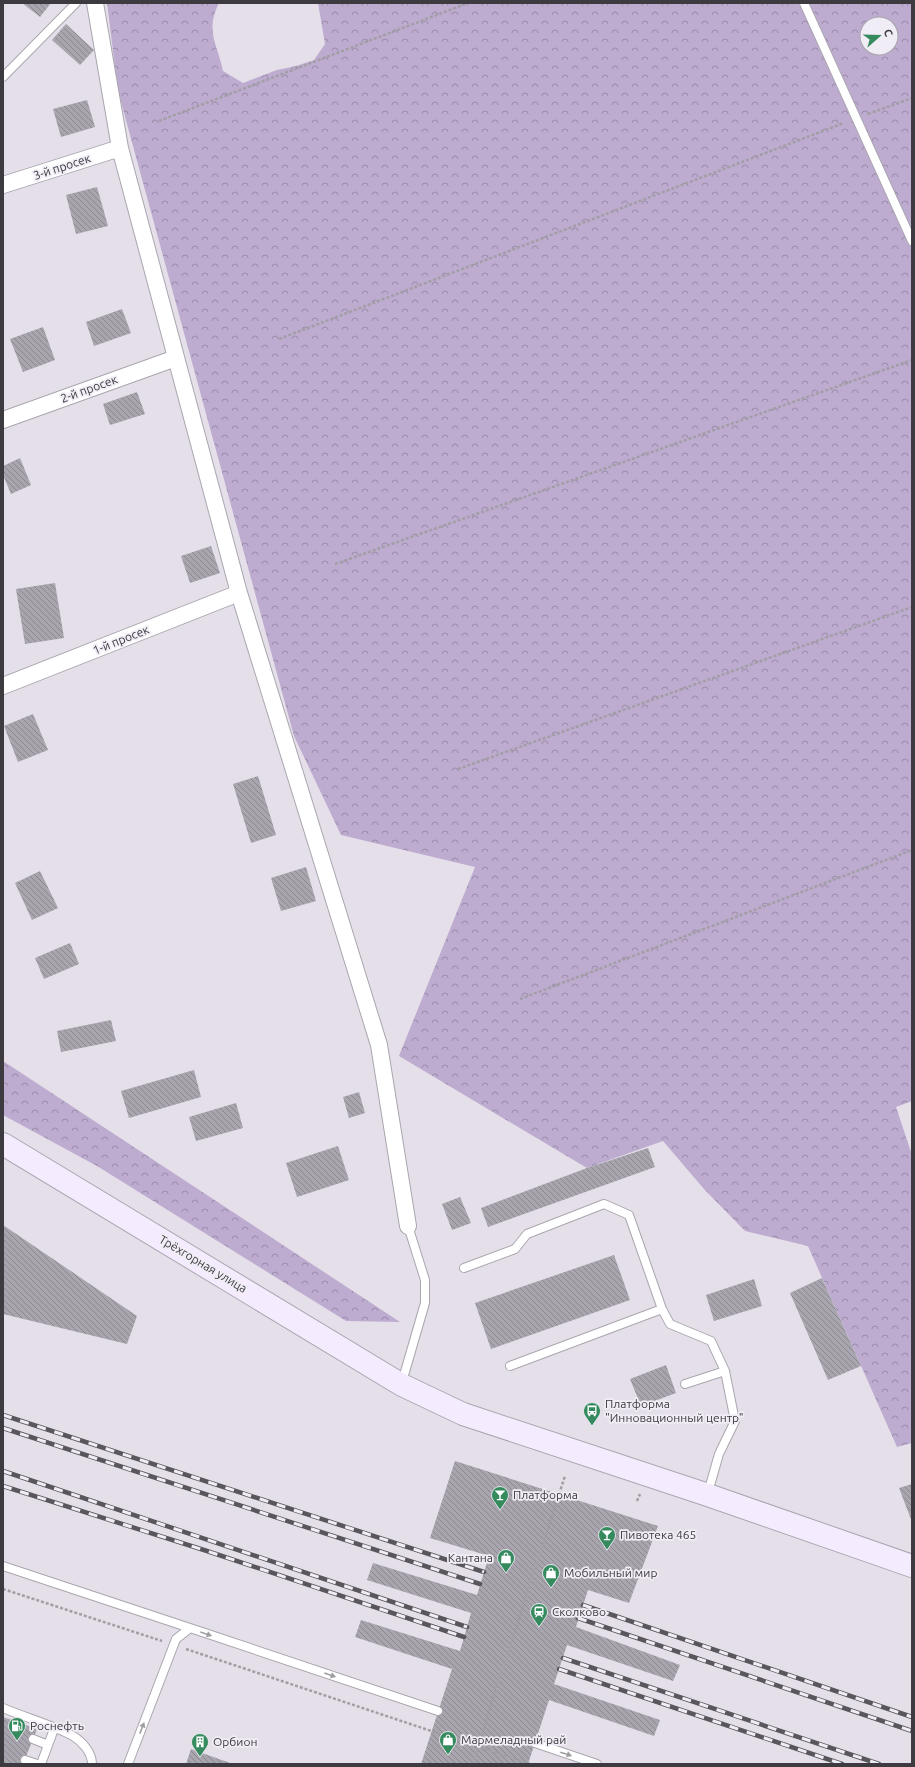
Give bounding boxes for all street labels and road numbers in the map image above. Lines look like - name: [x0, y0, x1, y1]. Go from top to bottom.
- street label: 3-й просек: [32, 151, 92, 182]
- street label: 2-й просек: [59, 372, 119, 405]
- street label: 1-й просек: [91, 622, 151, 657]
- street label: Трёхгорная улица: [157, 1232, 250, 1295]

